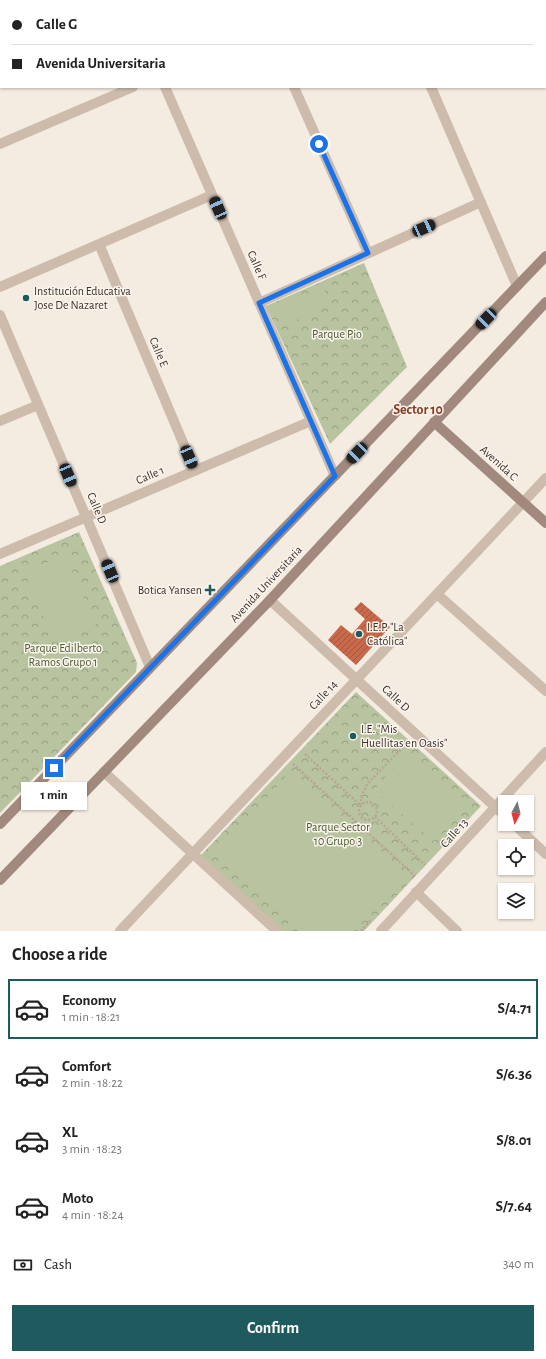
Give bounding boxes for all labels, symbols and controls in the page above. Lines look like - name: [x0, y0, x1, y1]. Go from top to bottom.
- text: Calle G: [36, 17, 77, 32]
- text: Avenida Universitaria: [36, 56, 166, 71]
- route start: [310, 135, 328, 153]
- car: [208, 195, 228, 221]
- car: [411, 218, 437, 238]
- street label: Calle F: [245, 249, 269, 282]
- place label: Institución Educativa Jose De Nazaret: [34, 285, 131, 311]
- marker: Institución Educativa Jose De Nazaret: [21, 293, 31, 303]
- car: [473, 306, 499, 332]
- park label: Parque Pio: [312, 328, 362, 340]
- street label: Calle E: [147, 335, 171, 369]
- district label: Sector 10: [393, 403, 443, 417]
- car: [344, 440, 370, 466]
- street label: Avenida C: [478, 443, 520, 483]
- car: [179, 444, 199, 470]
- car: [58, 462, 78, 488]
- street label: Calle 1: [134, 464, 166, 486]
- street label: Calle D: [85, 490, 109, 526]
- street label: Avenida Universitaria: [228, 543, 305, 625]
- car: [100, 558, 120, 584]
- place label: Botica Yansen: [138, 584, 202, 596]
- marker: Botica Yansen: [205, 585, 215, 595]
- place label: I.E.P. "La Católica": [367, 621, 407, 647]
- marker: I.E.P. "La Católica": [354, 629, 364, 639]
- park label: Parque Edilberto Ramos Grupo 1: [24, 642, 102, 668]
- street label: Calle 14: [307, 678, 340, 712]
- street label: Calle D: [380, 682, 412, 714]
- place label: I.E. "Mis Huellitas en Oasis": [361, 723, 447, 749]
- marker: I.E. "Mis Huellitas en Oasis": [348, 731, 358, 741]
- route end: [45, 759, 63, 777]
- callout: 1 min: [21, 782, 87, 810]
- text: 1 min: [40, 789, 68, 802]
- north arrow: [498, 795, 534, 831]
- map controls: [498, 795, 534, 919]
- street label: Calle 13: [438, 816, 470, 850]
- park label: Parque Sector 10 Grupo 3: [306, 821, 370, 847]
- button: locate: [498, 839, 534, 875]
- button: layers: [498, 883, 534, 919]
- text: Choose a ride: [12, 946, 107, 964]
- icon: car: [14, 991, 50, 1027]
- text: Economy: [62, 993, 116, 1008]
- text: S/4.71: [497, 1001, 532, 1016]
- text: 1 min · 18:21: [62, 1011, 120, 1024]
- icon: car: [14, 1057, 50, 1093]
- text: Comfort: [62, 1059, 111, 1074]
- text: S/6.36: [496, 1067, 532, 1082]
- text: 2 min · 18:22: [62, 1077, 123, 1090]
- icon: car: [14, 1123, 50, 1159]
- text: XL: [62, 1125, 78, 1140]
- text: S/8.01: [496, 1133, 532, 1148]
- text: 3 min · 18:23: [62, 1143, 122, 1156]
- icon: car: [14, 1189, 50, 1225]
- text: Moto: [62, 1191, 94, 1206]
- text: S/7.64: [496, 1199, 532, 1214]
- text: 4 min · 18:24: [62, 1209, 124, 1222]
- icon: cash: [12, 1254, 34, 1276]
- text: Cash: [44, 1257, 72, 1272]
- text: 340 m: [503, 1258, 534, 1271]
- button: Confirm: [12, 1305, 534, 1351]

